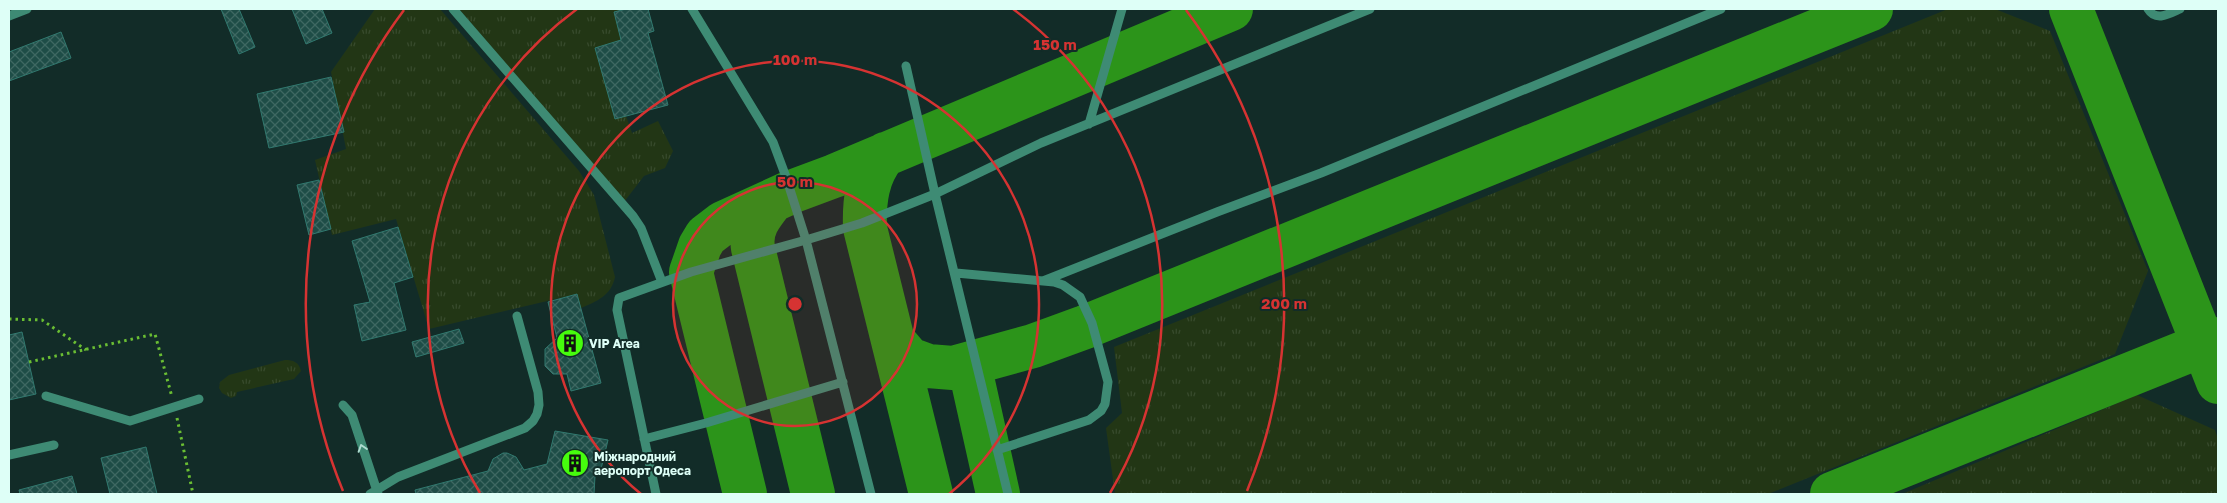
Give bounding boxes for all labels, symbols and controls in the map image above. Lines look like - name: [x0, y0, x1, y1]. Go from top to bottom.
- text: 150 m: [1033, 35, 1077, 53]
- text: 100 m: [773, 50, 817, 68]
- text: 50 m: [777, 172, 813, 190]
- text: 200 m: [1261, 294, 1307, 312]
- centre of rings: [786, 295, 804, 313]
- building icon: VIP Area: [555, 328, 585, 358]
- place label: VIP Area: [589, 336, 640, 351]
- one-way arrow: [358, 444, 368, 453]
- building icon: Міжнародний аеропорт Одеса: [560, 448, 590, 478]
- place label: Міжнародний аеропорт Одеса: [594, 449, 691, 478]

